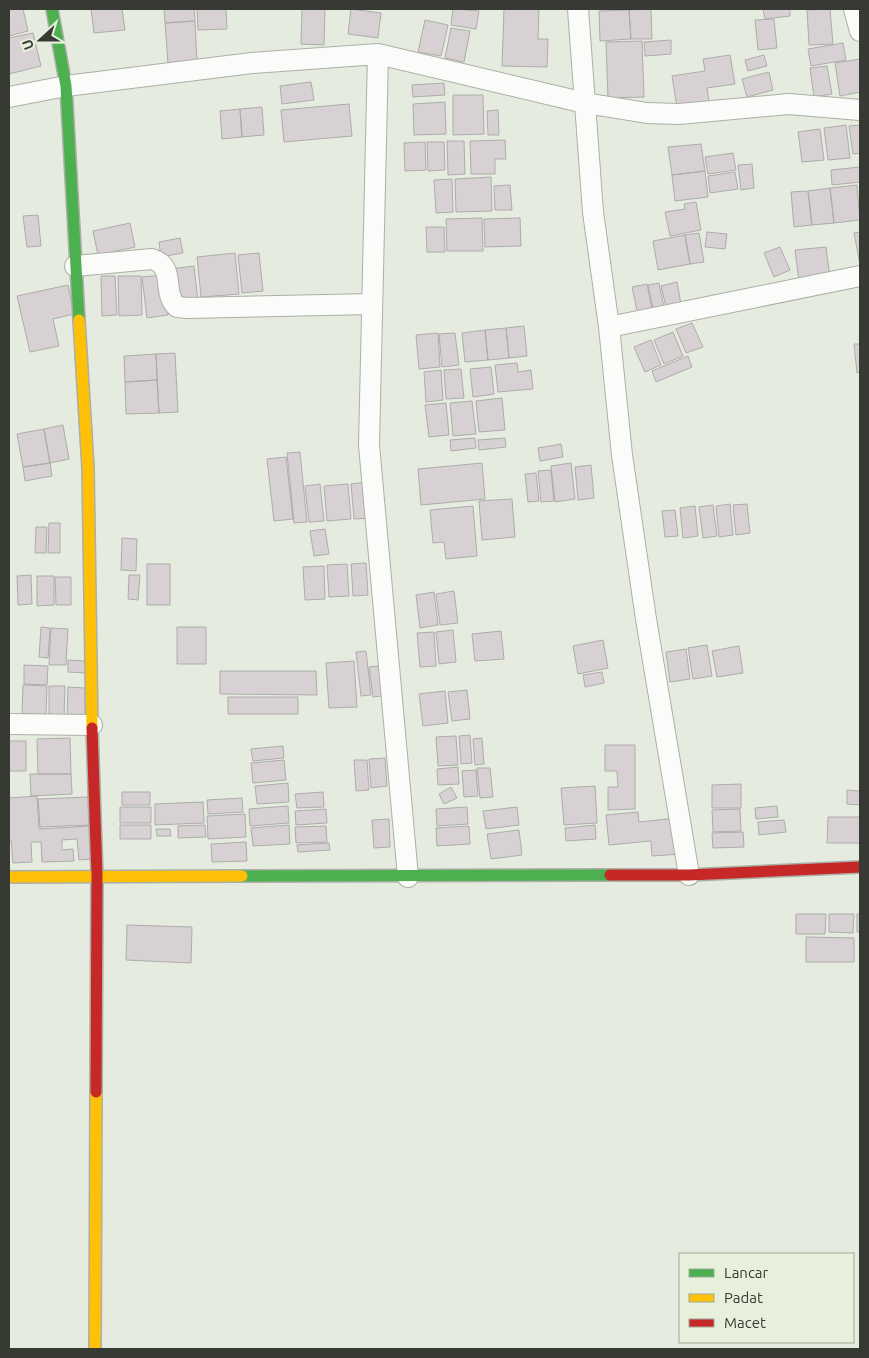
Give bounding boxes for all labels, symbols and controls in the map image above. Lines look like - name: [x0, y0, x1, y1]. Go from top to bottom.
- north arrow: [15, 15, 65, 65]
- text: U: [19, 37, 37, 52]
- legend: [679, 1253, 854, 1343]
- text: Lancar: [724, 1264, 769, 1281]
- text: Padat: [724, 1289, 763, 1306]
- text: Macet: [724, 1314, 766, 1331]

